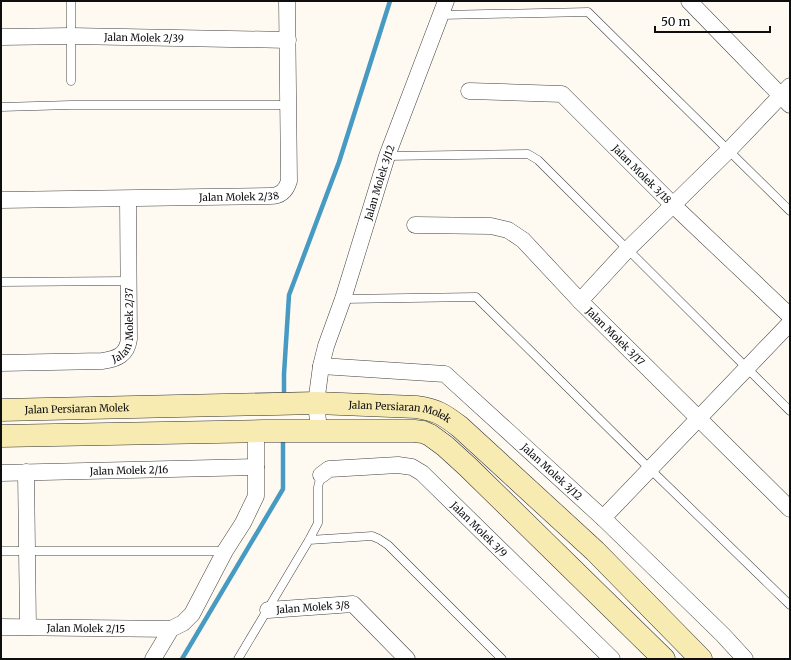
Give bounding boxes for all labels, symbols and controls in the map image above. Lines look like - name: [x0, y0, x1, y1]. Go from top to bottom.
- scale bar: [655, 8, 770, 34]
- text: 50 m: [661, 14, 690, 29]
- street label: Jalan Molek 2/39: [103, 31, 184, 45]
- street label: Jalan Molek 3/18: [609, 141, 674, 206]
- street label: Jalan Molek 3/12: [361, 143, 398, 223]
- street label: Jalan Molek 2/38: [198, 189, 281, 204]
- street label: Jalan Molek 2/37: [109, 287, 136, 366]
- street label: Jalan Molek 3/17: [582, 304, 647, 369]
- street label: Jalan Persiaran Molek: [347, 398, 454, 426]
- street label: Jalan Persiaran Molek: [24, 401, 130, 416]
- street label: Jalan Molek 3/12: [518, 440, 585, 503]
- street label: Jalan Molek 2/16: [89, 463, 168, 478]
- street label: Jalan Molek 3/9: [447, 498, 510, 560]
- street label: Jalan Molek 3/8: [275, 598, 350, 616]
- street label: Jalan Molek 2/15: [46, 622, 125, 635]

